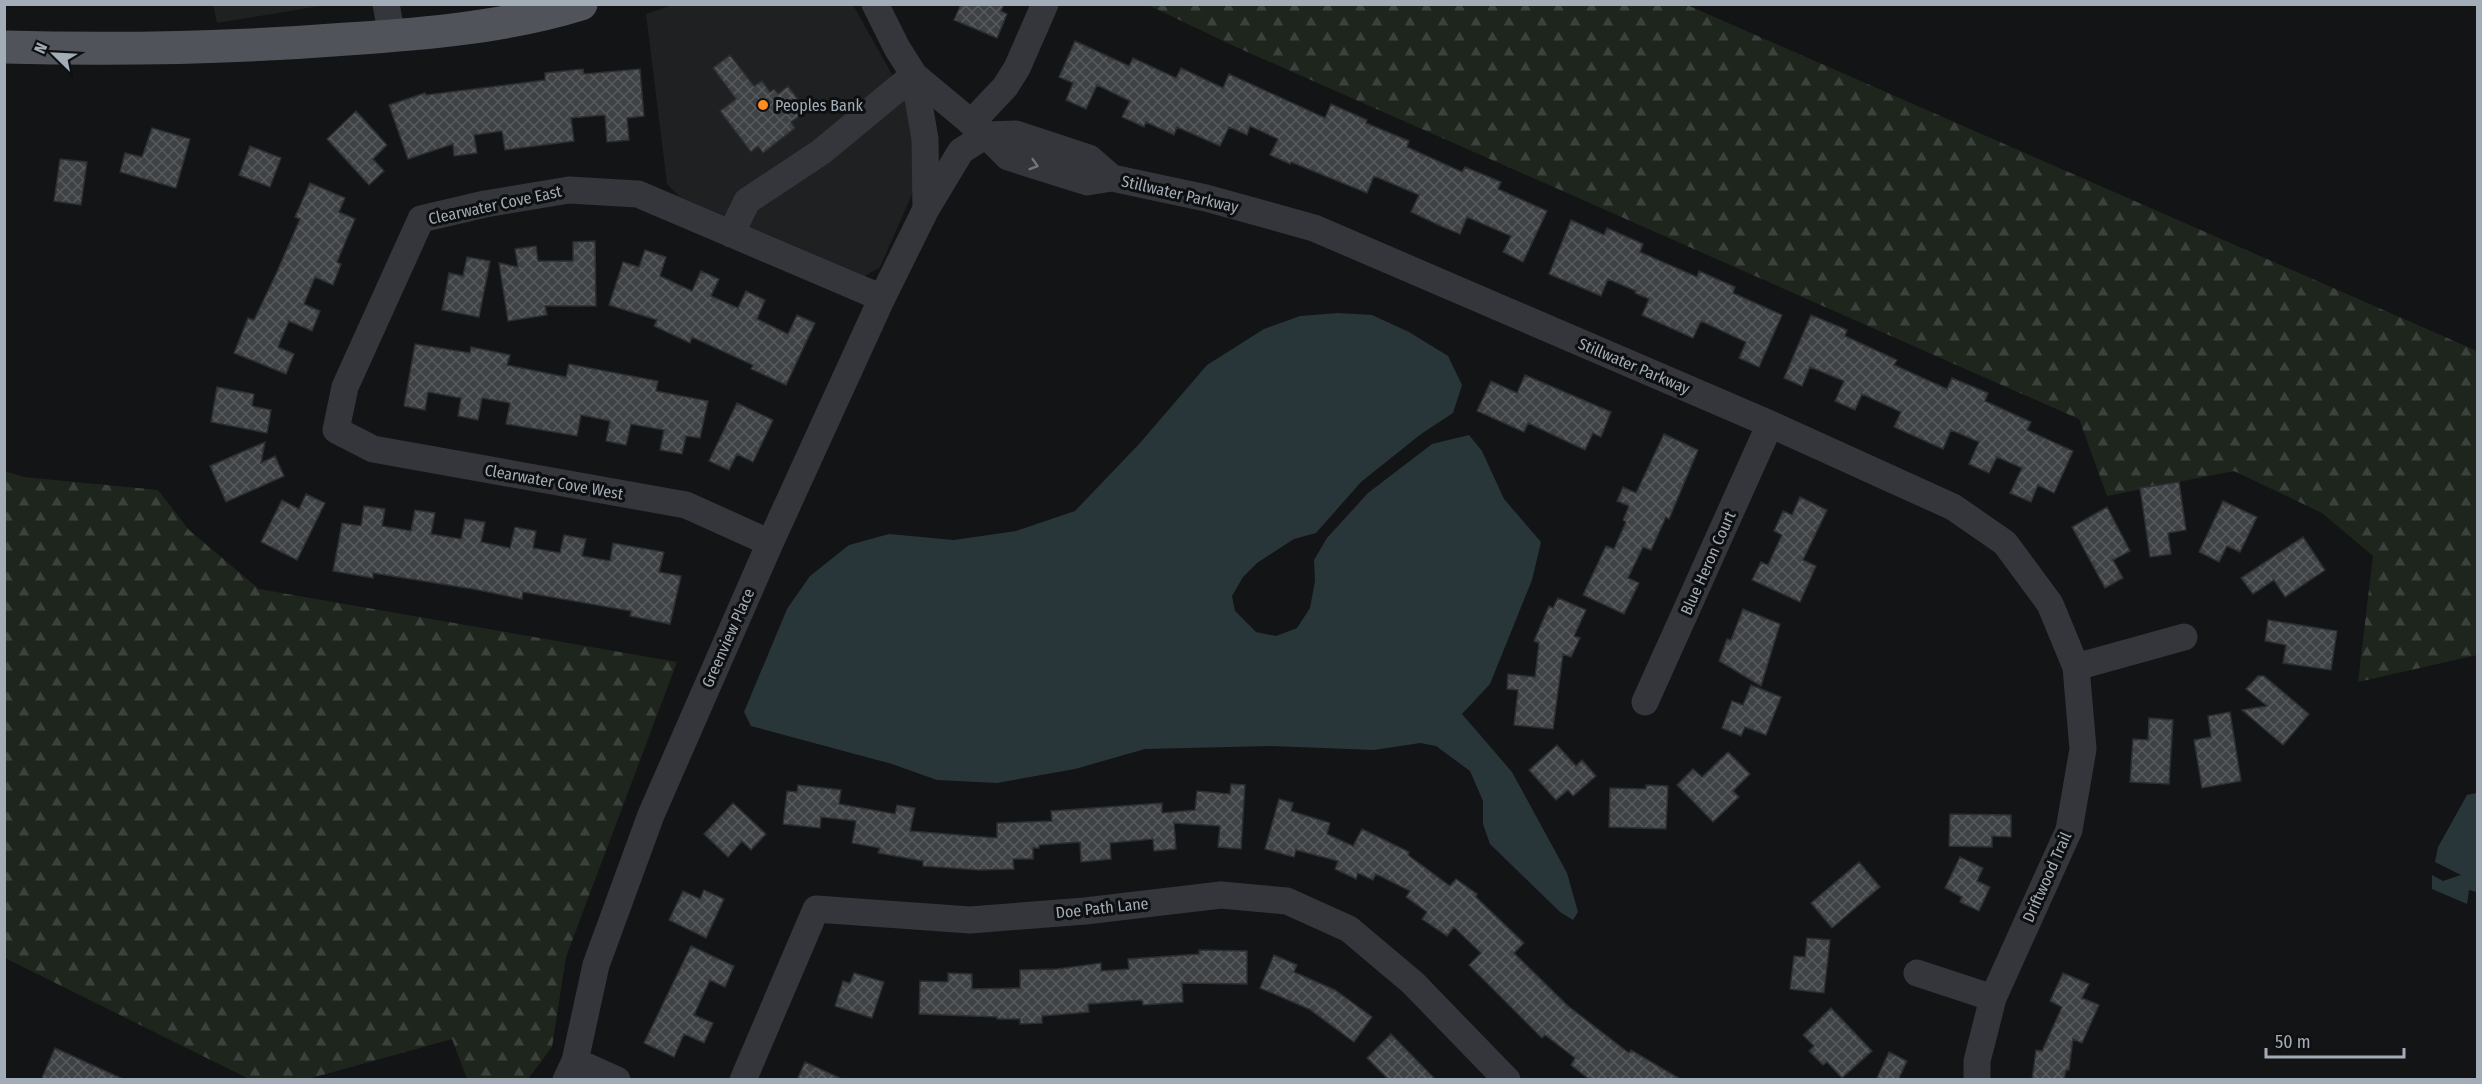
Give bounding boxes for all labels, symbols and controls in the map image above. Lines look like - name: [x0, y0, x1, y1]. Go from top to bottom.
- north arrow: [24, 24, 84, 84]
- text: N: [30, 40, 51, 56]
- place label: Peoples Bank: [775, 96, 863, 115]
- marker: Peoples Bank: [756, 98, 770, 112]
- one-way arrow: [1028, 158, 1039, 170]
- street label: Stillwater Parkway: [1120, 171, 1241, 217]
- street label: Clearwater Cove East: [427, 181, 564, 228]
- street label: Stillwater Parkway: [1575, 334, 1693, 398]
- street label: Clearwater Cove West: [483, 460, 625, 504]
- street label: Blue Heron Court: [1677, 507, 1740, 618]
- street label: Greenview Place: [698, 585, 758, 690]
- street label: Driftwood Trail: [2019, 829, 2075, 925]
- street label: Doe Path Lane: [1055, 894, 1149, 922]
- scale bar: [2266, 1021, 2404, 1059]
- text: 50 m: [2275, 1031, 2311, 1053]

